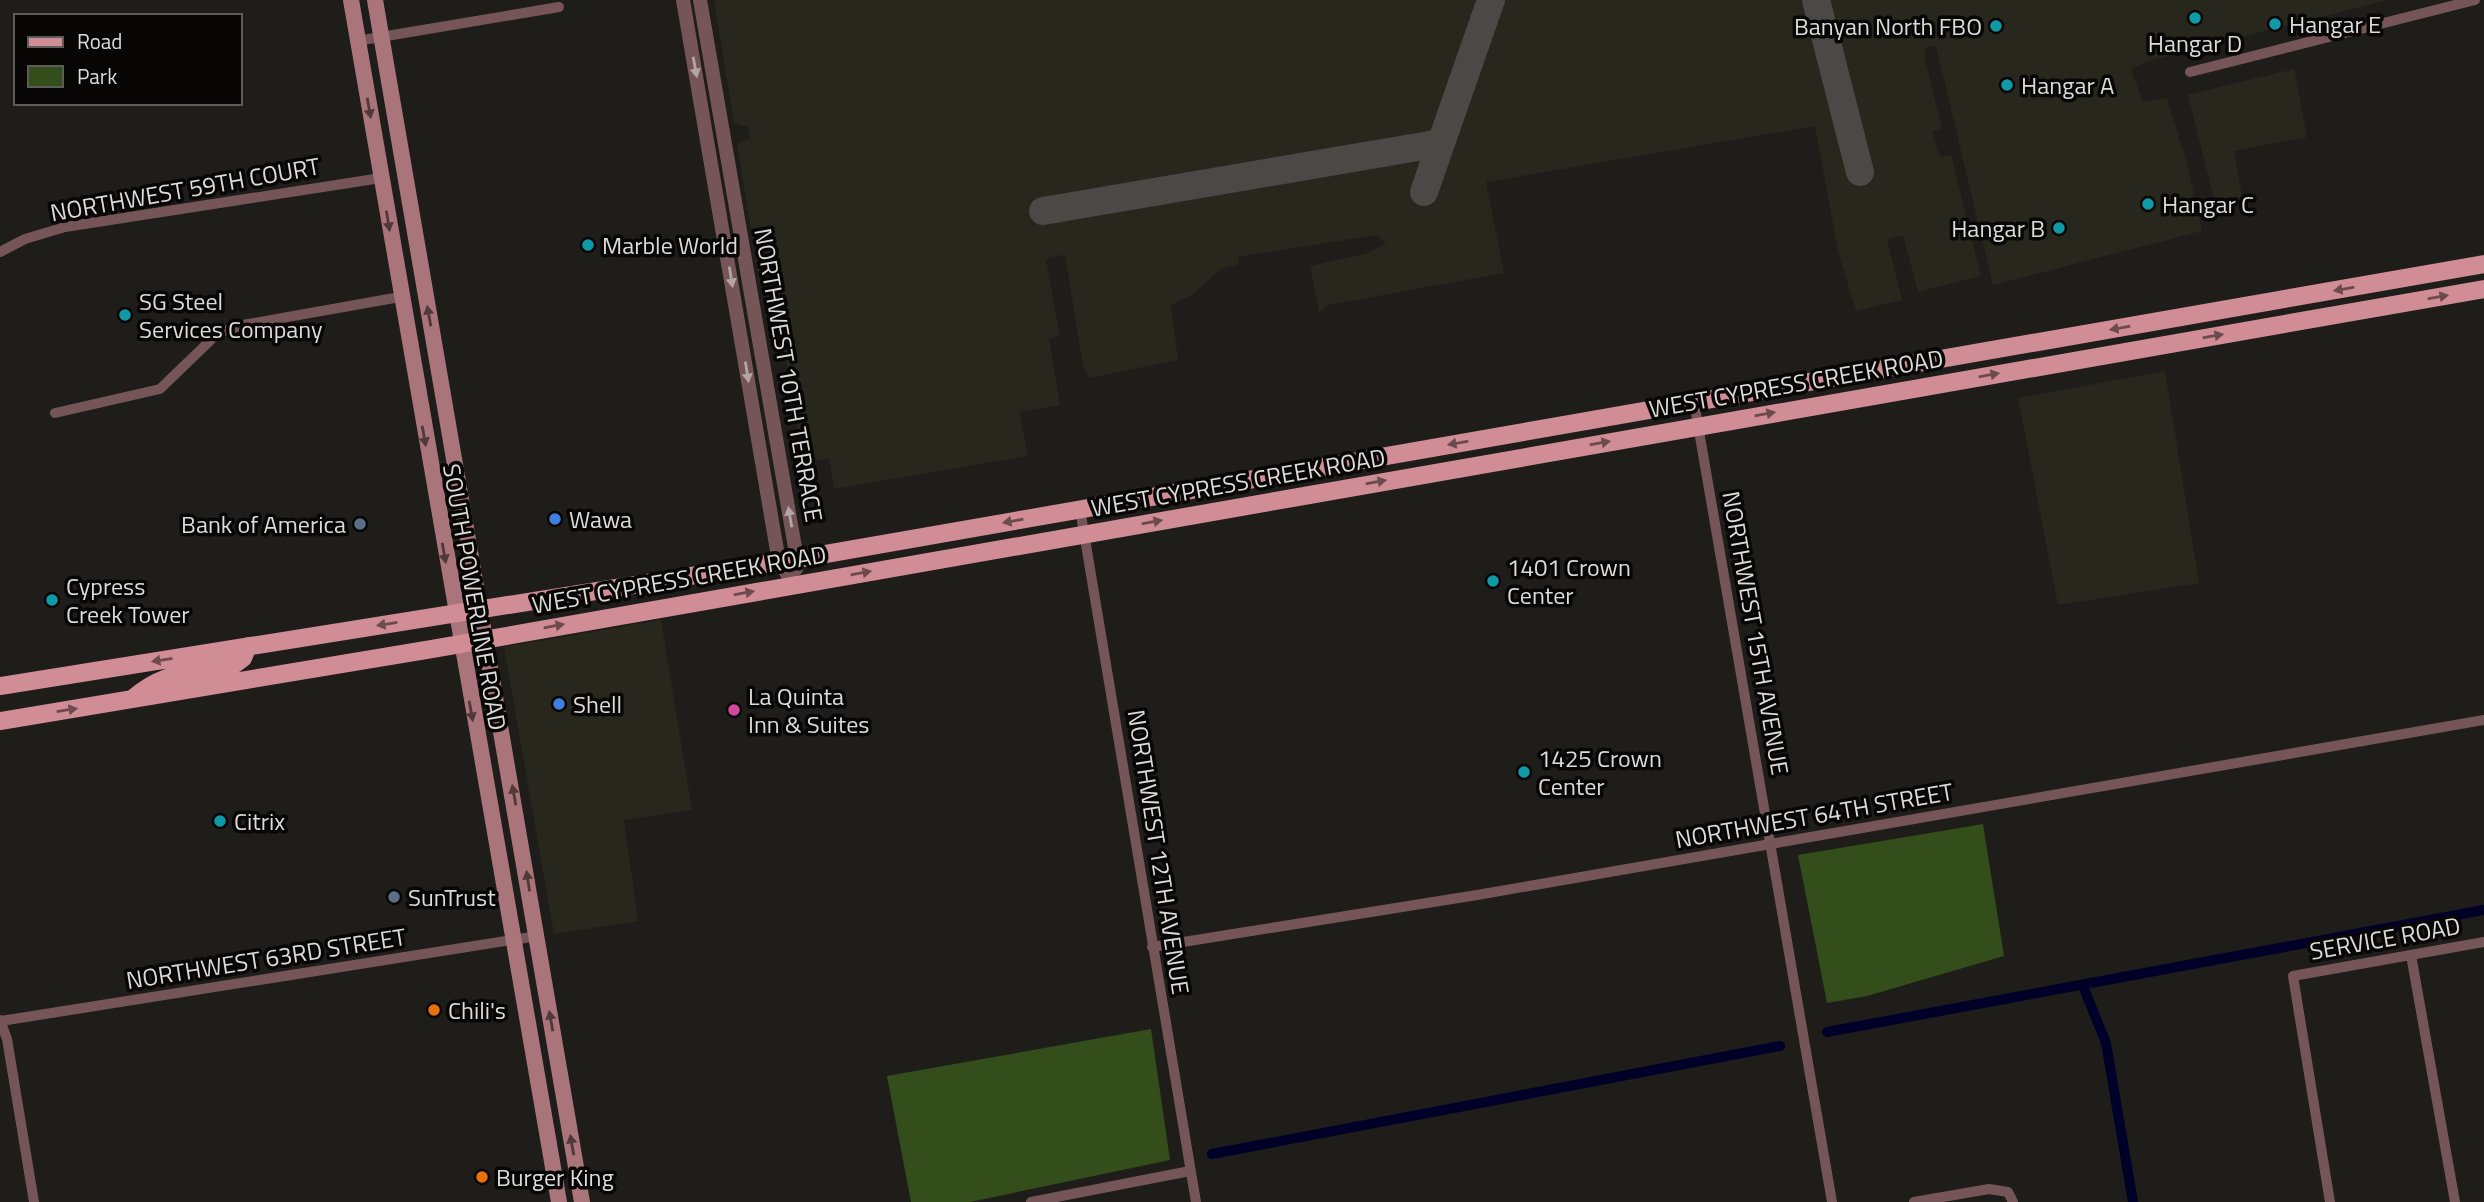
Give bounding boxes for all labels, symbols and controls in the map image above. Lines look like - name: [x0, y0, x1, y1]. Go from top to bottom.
- place label: Hangar E: [2289, 6, 2381, 42]
- place label: Banyan North FBO: [1794, 8, 1982, 44]
- marker: Hangar D: [2187, 10, 2203, 26]
- legend: [14, 14, 242, 105]
- marker: Hangar E: [2267, 16, 2283, 32]
- marker: Banyan North FBO: [1988, 18, 2004, 34]
- text: Road: [77, 25, 122, 57]
- place label: Hangar D: [2148, 25, 2242, 61]
- one-way arrow: [690, 56, 701, 78]
- text: Park: [77, 60, 117, 92]
- place label: Hangar A: [2021, 67, 2114, 103]
- marker: Hangar A: [1999, 77, 2015, 93]
- one-way arrow: [364, 97, 375, 119]
- street label: NORTHWEST 59TH COURT: [47, 148, 323, 230]
- place label: Hangar C: [2162, 186, 2254, 222]
- marker: Hangar C: [2140, 196, 2156, 212]
- one-way arrow: [383, 210, 394, 232]
- place label: Hangar B: [1951, 210, 2045, 246]
- marker: Hangar B: [2051, 220, 2067, 236]
- street label: NORTHWEST 10TH TERRACE: [745, 225, 833, 525]
- place label: Marble World: [602, 227, 738, 263]
- marker: Marble World: [580, 237, 596, 253]
- one-way arrow: [726, 266, 737, 288]
- place label: SG Steel Services Company: [139, 283, 323, 347]
- one-way arrow: [2333, 284, 2355, 295]
- one-way arrow: [2427, 291, 2449, 302]
- one-way arrow: [424, 305, 435, 327]
- marker: SG Steel Services Company: [117, 307, 133, 323]
- one-way arrow: [2109, 323, 2131, 334]
- one-way arrow: [2203, 330, 2225, 341]
- street label: WEST CYPRESS CREEK ROAD: [1646, 339, 1946, 427]
- one-way arrow: [742, 361, 753, 383]
- one-way arrow: [1978, 369, 2000, 380]
- one-way arrow: [1754, 408, 1776, 419]
- one-way arrow: [419, 425, 430, 447]
- one-way arrow: [1589, 437, 1611, 448]
- street label: WEST CYPRESS CREEK ROAD: [1088, 438, 1388, 526]
- one-way arrow: [1447, 438, 1469, 449]
- street label: SOUTH POWERLINE ROAD: [434, 461, 516, 733]
- one-way arrow: [1365, 476, 1387, 487]
- street label: NORTHWEST 15TH AVENUE: [1713, 488, 1799, 778]
- place label: Wawa: [569, 501, 632, 537]
- place label: Bank of America: [181, 506, 346, 542]
- one-way arrow: [784, 506, 795, 528]
- marker: Wawa: [547, 511, 563, 527]
- one-way arrow: [1002, 515, 1024, 526]
- marker: Bank of America: [352, 516, 368, 532]
- one-way arrow: [1141, 516, 1163, 527]
- street label: WEST CYPRESS CREEK ROAD: [529, 535, 829, 623]
- one-way arrow: [439, 542, 450, 564]
- place label: 1401 Crown Center: [1507, 549, 1631, 613]
- one-way arrow: [850, 567, 872, 578]
- place label: Cypress Creek Tower: [66, 568, 190, 632]
- marker: 1401 Crown Center: [1485, 573, 1501, 589]
- one-way arrow: [733, 587, 755, 598]
- marker: Cypress Creek Tower: [44, 592, 60, 608]
- one-way arrow: [376, 618, 398, 629]
- one-way arrow: [543, 620, 565, 631]
- one-way arrow: [151, 655, 173, 666]
- place label: La Quinta Inn & Suites: [748, 678, 869, 742]
- place label: Shell: [573, 686, 622, 722]
- marker: Shell: [551, 696, 567, 712]
- one-way arrow: [466, 700, 477, 722]
- marker: La Quinta Inn & Suites: [726, 702, 742, 718]
- one-way arrow: [56, 704, 78, 715]
- street label: NORTHWEST 12TH AVENUE: [1119, 707, 1199, 997]
- place label: 1425 Crown Center: [1538, 740, 1662, 804]
- marker: 1425 Crown Center: [1516, 764, 1532, 780]
- street label: NORTHWEST 64TH STREET: [1672, 773, 1956, 857]
- one-way arrow: [508, 784, 519, 806]
- place label: Citrix: [234, 803, 285, 839]
- marker: Citrix: [212, 813, 228, 829]
- one-way arrow: [522, 870, 533, 892]
- place label: SunTrust: [408, 879, 496, 915]
- marker: SunTrust: [386, 889, 402, 905]
- street label: SERVICE ROAD: [2307, 907, 2463, 969]
- street label: NORTHWEST 63RD STREET: [124, 918, 409, 998]
- place label: Chili's: [448, 992, 506, 1028]
- marker: Chili's: [426, 1002, 442, 1018]
- one-way arrow: [545, 1010, 556, 1032]
- one-way arrow: [566, 1134, 577, 1156]
- place label: Burger King: [496, 1159, 614, 1195]
- marker: Burger King: [474, 1169, 490, 1185]

